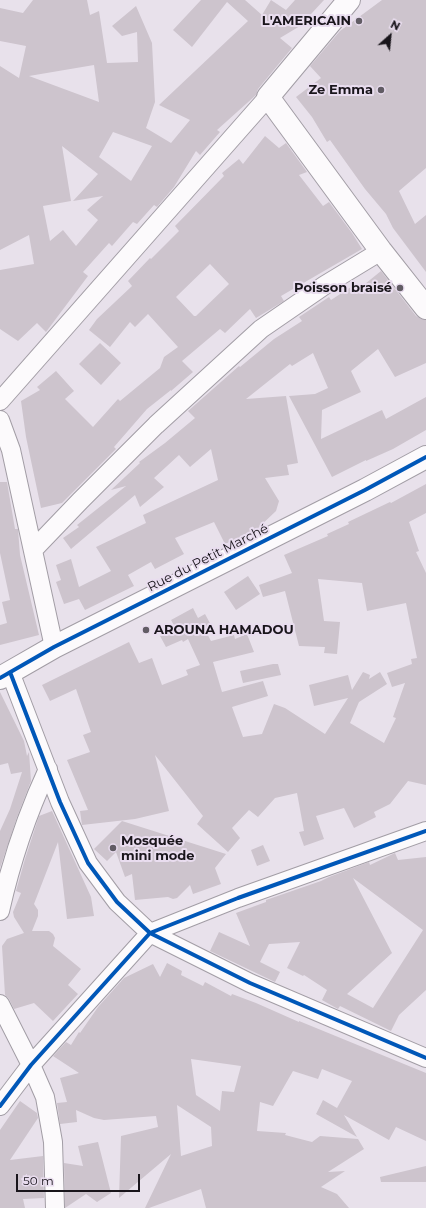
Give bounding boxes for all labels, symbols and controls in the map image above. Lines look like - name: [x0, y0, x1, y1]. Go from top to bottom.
- place label: L'AMERICAIN: [262, 13, 351, 29]
- marker: L'AMERICAIN: [354, 16, 364, 26]
- north arrow: [370, 16, 410, 56]
- text: N: [388, 17, 403, 34]
- place label: Ze Emma: [308, 82, 373, 98]
- marker: Ze Emma: [376, 85, 386, 95]
- place label: Poisson braisé: [294, 280, 392, 296]
- marker: Poisson braisé: [395, 283, 405, 293]
- street label: Rue du Petit Marché: [145, 521, 271, 595]
- place label: AROUNA HAMADOU: [154, 622, 294, 638]
- marker: AROUNA HAMADOU: [141, 625, 151, 635]
- place label: Mosquée mini mode: [121, 833, 195, 864]
- marker: Mosquée mini mode: [108, 843, 118, 853]
- scale bar: [18, 1166, 142, 1192]
- text: 50 m: [23, 1173, 54, 1188]

